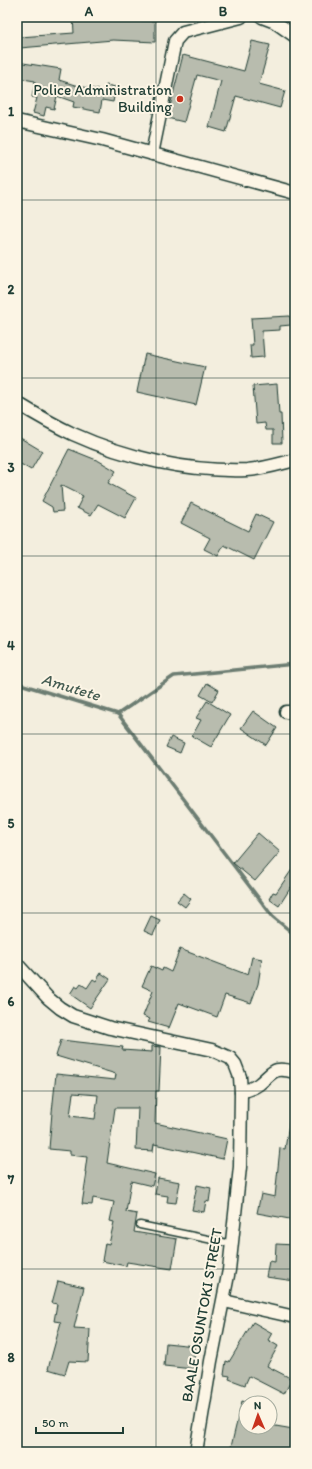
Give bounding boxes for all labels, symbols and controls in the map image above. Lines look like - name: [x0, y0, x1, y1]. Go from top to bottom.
- text: A: [84, 4, 94, 19]
- text: B: [219, 4, 228, 19]
- place label: Police Administration Building: [33, 81, 173, 116]
- marker: Police Administration Building: [175, 94, 185, 104]
- text: 1: [8, 104, 14, 119]
- text: 2: [8, 282, 15, 297]
- text: 3: [7, 460, 15, 475]
- text: 4: [7, 638, 15, 653]
- water label: Amutete: [40, 669, 104, 705]
- text: 5: [8, 816, 15, 831]
- text: 6: [8, 994, 15, 1009]
- text: 7: [7, 1172, 15, 1187]
- street label: BAALE OSUNTOKI STREET: [178, 1226, 226, 1403]
- text: 8: [7, 1350, 15, 1365]
- north arrow: [238, 1395, 278, 1435]
- text: N: [254, 1399, 262, 1412]
- scale bar: [36, 1409, 123, 1435]
- text: 50 m: [42, 1416, 68, 1430]

